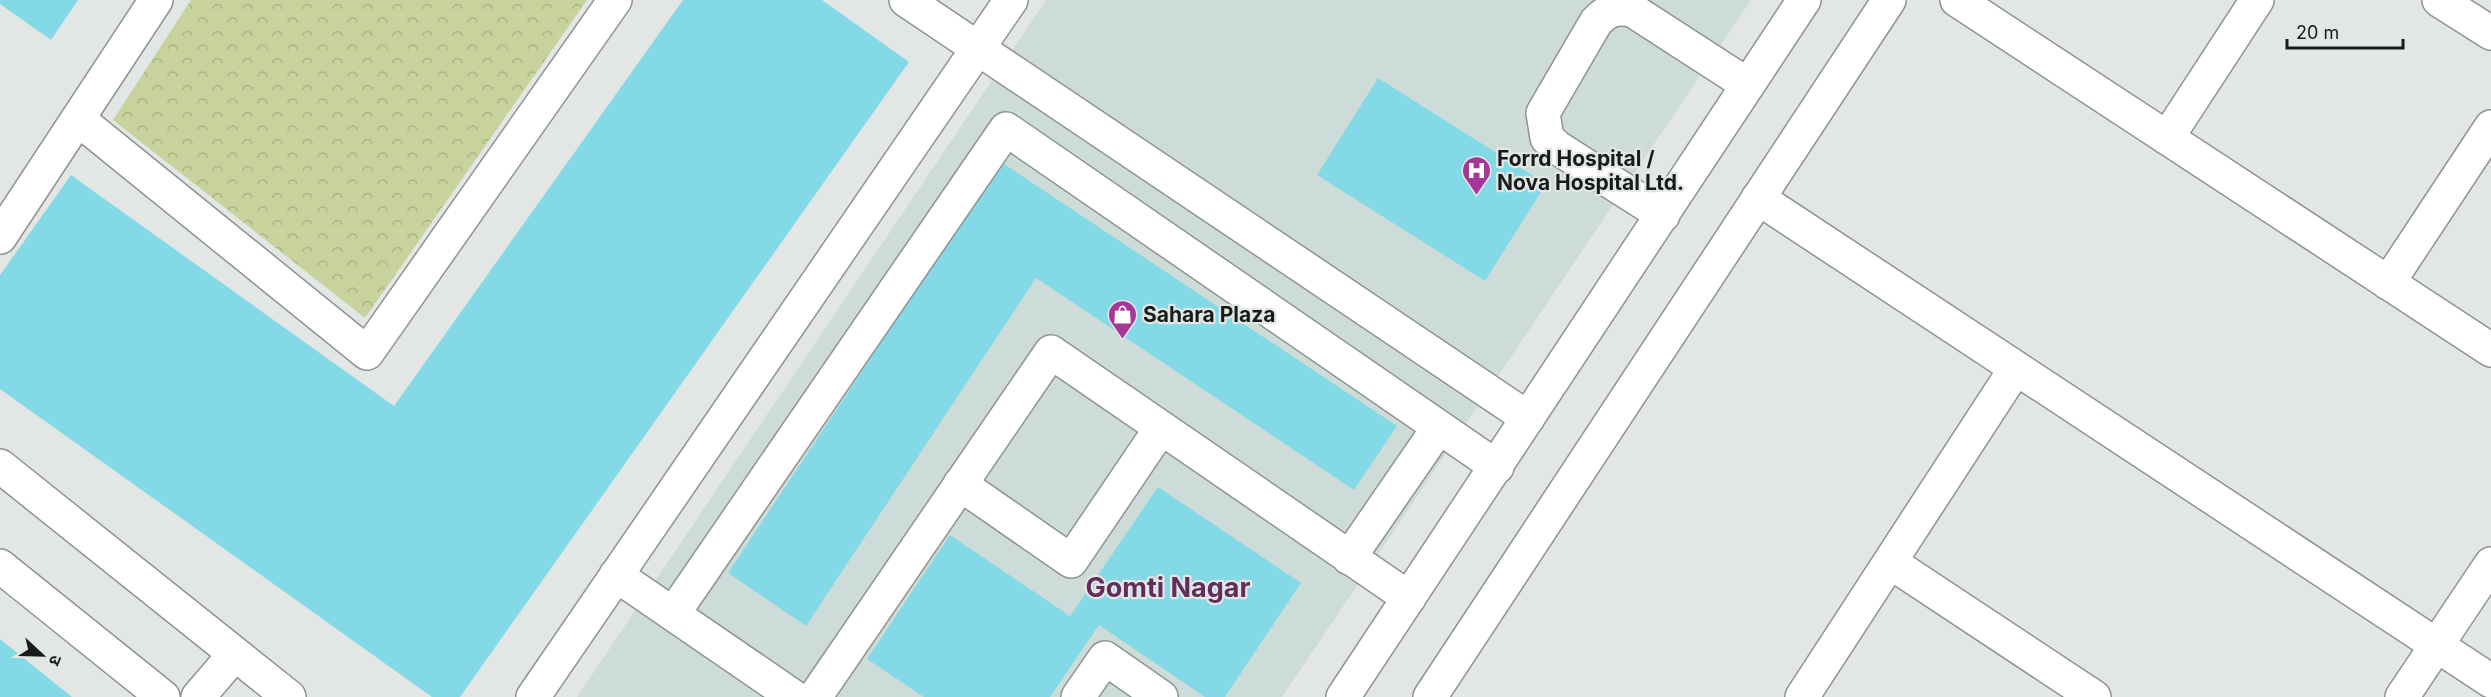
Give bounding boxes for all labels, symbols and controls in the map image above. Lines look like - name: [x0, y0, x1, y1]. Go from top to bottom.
- scale bar: [2287, 12, 2402, 50]
- text: 20 m: [2296, 22, 2339, 43]
- place label: Forrd Hospital / Nova Hospital Ltd.: [1497, 146, 1684, 195]
- hospital icon: Forrd Hospital / Nova Hospital Ltd.: [1460, 154, 1492, 196]
- shop icon: Sahara Plaza: [1106, 298, 1138, 340]
- place label: Sahara Plaza: [1143, 302, 1275, 327]
- district label: Gomti Nagar: [1085, 571, 1251, 604]
- north arrow: [12, 625, 72, 685]
- text: उ: [45, 653, 67, 669]

